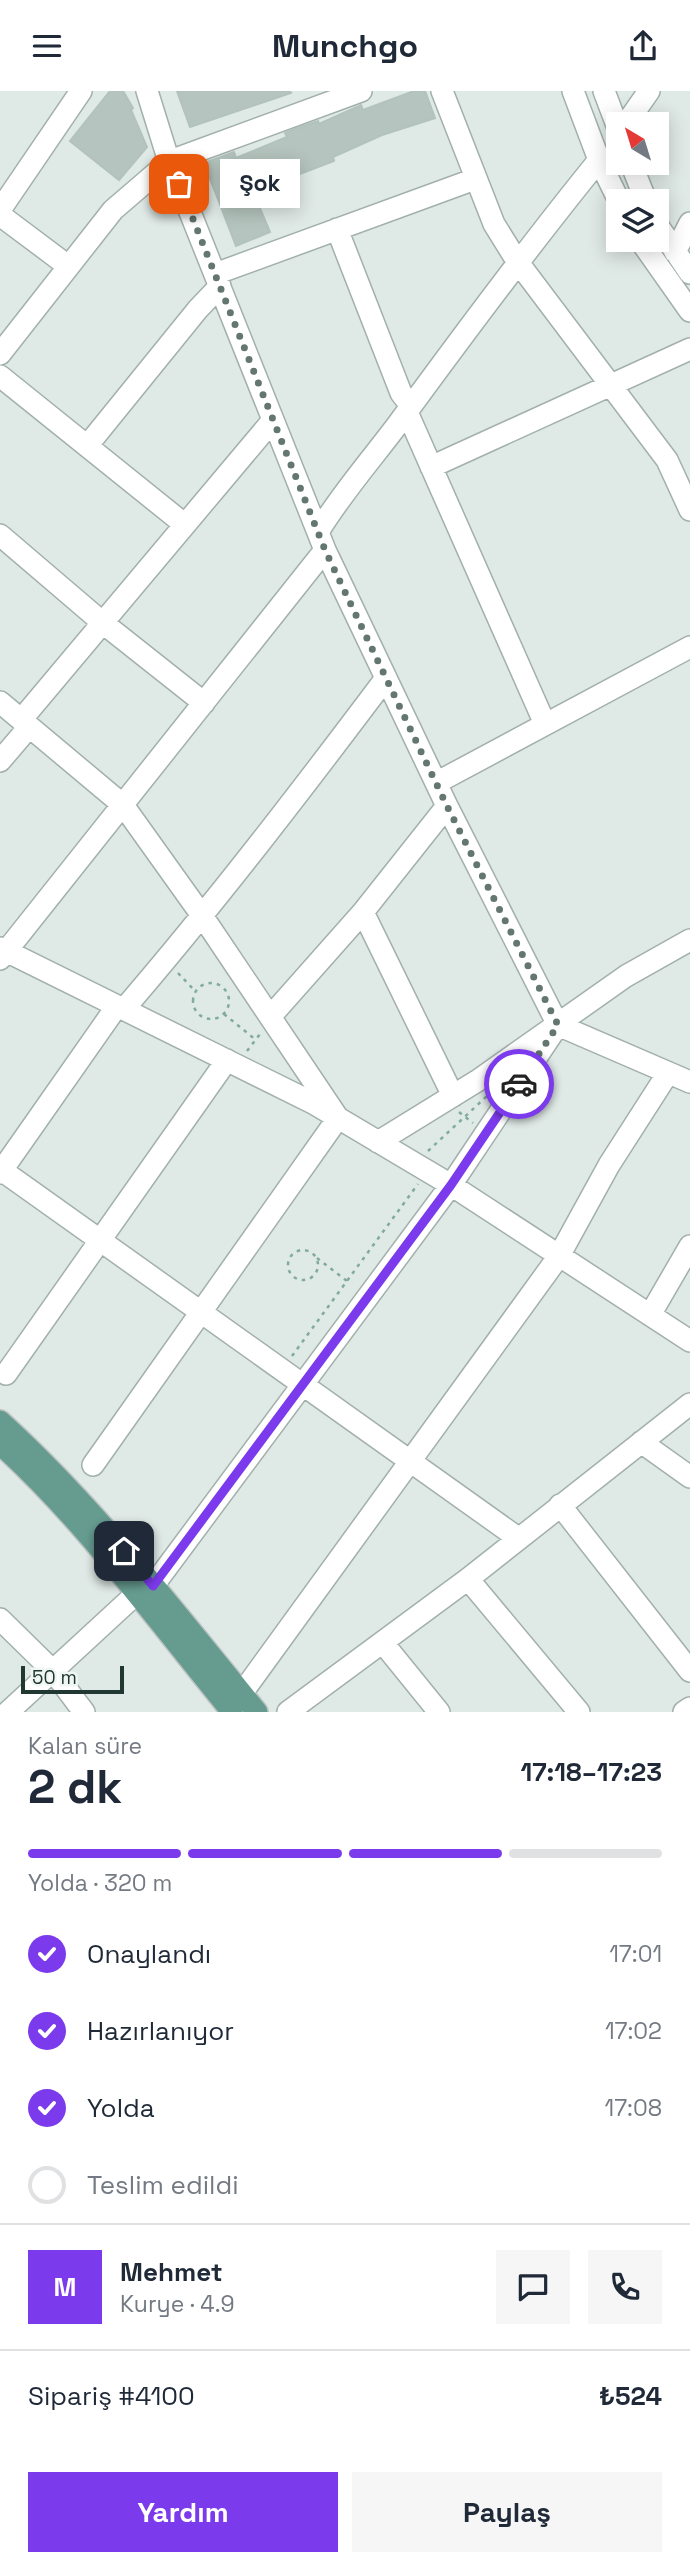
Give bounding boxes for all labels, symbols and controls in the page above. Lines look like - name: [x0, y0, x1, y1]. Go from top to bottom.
- text: Munchgo: [272, 26, 418, 66]
- icon: menu: [28, 27, 66, 65]
- icon: share: [624, 27, 662, 65]
- north arrow: [606, 112, 668, 175]
- map controls: [606, 112, 669, 252]
- pin: [149, 154, 209, 214]
- callout: Şok: [221, 159, 302, 209]
- icon: bag: [160, 165, 198, 203]
- text: Şok: [240, 168, 281, 198]
- button: layers: [606, 189, 669, 252]
- courier: [484, 1049, 554, 1119]
- icon: car: [500, 1065, 538, 1103]
- pin: [94, 1521, 154, 1581]
- icon: home: [105, 1532, 143, 1570]
- scale bar: [21, 1663, 124, 1695]
- text: 50 m: [32, 1665, 77, 1690]
- text: Kalan süre: [28, 1731, 142, 1761]
- text: 17:18–17:23: [520, 1755, 662, 1789]
- text: 2 dk: [28, 1758, 122, 1816]
- text: Yolda · 320 m: [28, 1868, 172, 1898]
- icon: check: [28, 1935, 66, 1973]
- text: Onaylandı: [87, 1937, 211, 1971]
- text: 17:01: [609, 1939, 662, 1969]
- icon: check: [28, 2012, 66, 2050]
- text: Hazırlanıyor: [87, 2014, 234, 2048]
- text: 17:02: [605, 2016, 662, 2046]
- icon: check: [28, 2089, 66, 2127]
- text: Yolda: [87, 2091, 155, 2125]
- text: 17:08: [605, 2093, 662, 2123]
- text: Teslim edildi: [87, 2168, 239, 2202]
- button: chat: [496, 2250, 570, 2324]
- button: phone: [588, 2250, 662, 2324]
- text: Mehmet: [120, 2255, 223, 2289]
- text: M: [54, 2270, 76, 2304]
- text: Kurye · 4.9: [120, 2289, 235, 2319]
- text: Sipariş #4100: [28, 2379, 195, 2413]
- text: ₺524: [599, 2379, 662, 2413]
- button: Yardım: [28, 2472, 338, 2552]
- button: Paylaş: [352, 2472, 662, 2552]

